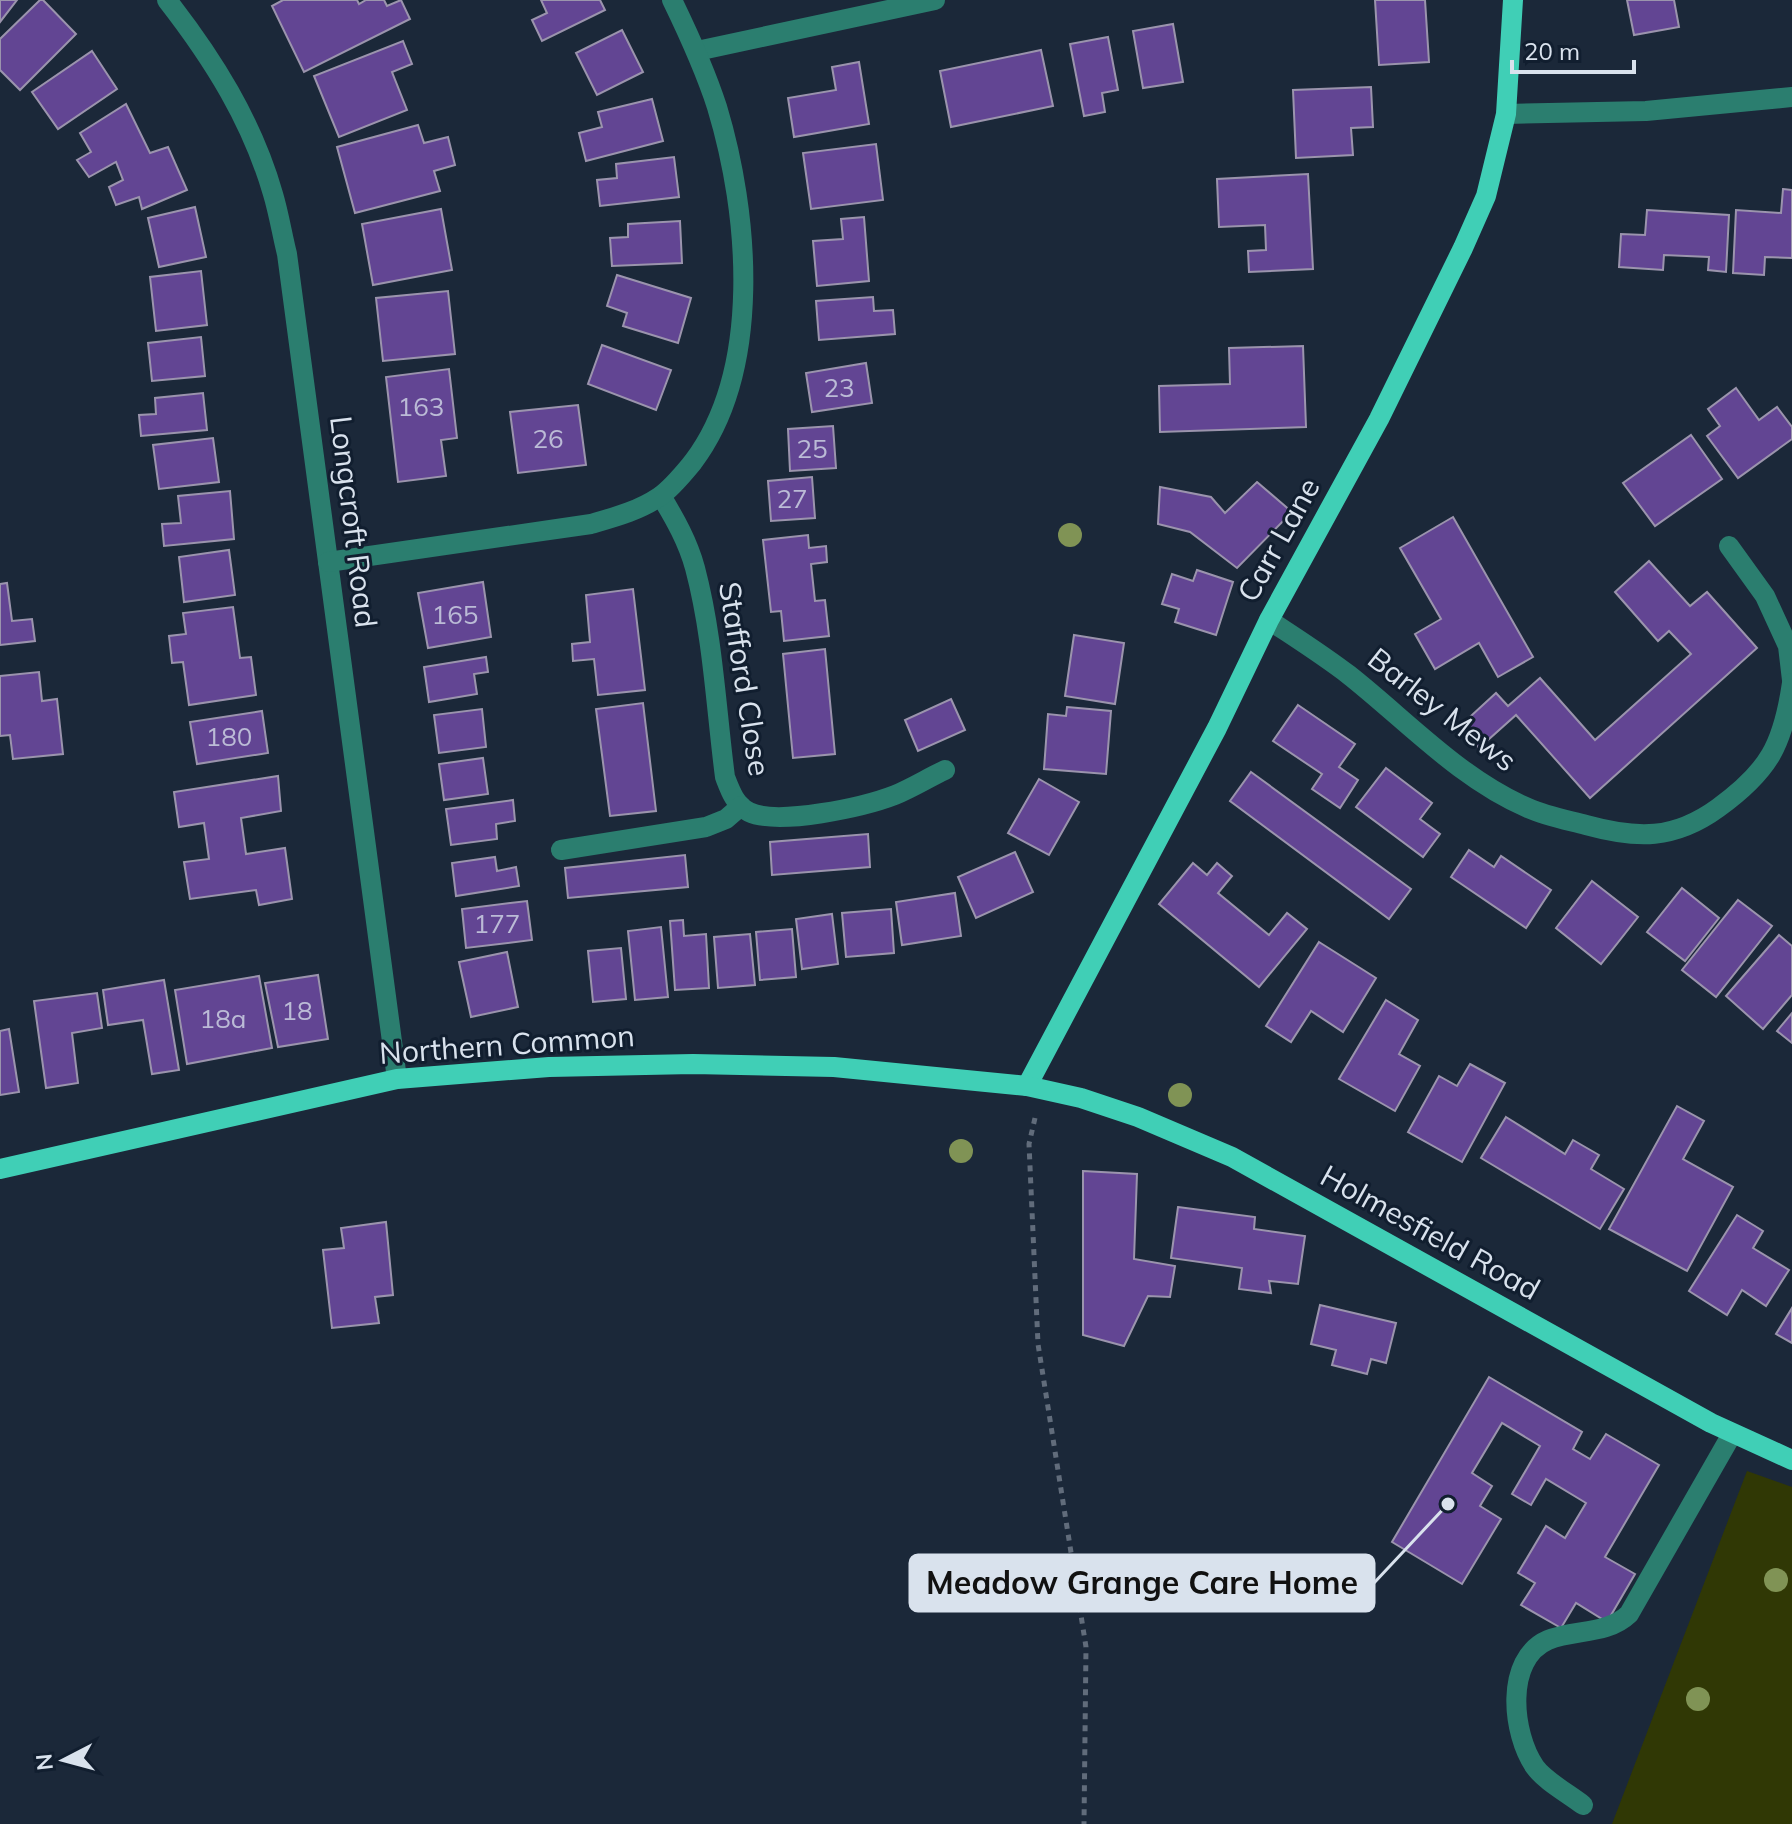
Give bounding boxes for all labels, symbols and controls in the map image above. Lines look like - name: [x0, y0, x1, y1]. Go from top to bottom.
- scale bar: [1512, 24, 1634, 74]
- text: 20 m: [1524, 36, 1580, 66]
- house number: 23: [823, 371, 855, 404]
- house number: 163: [398, 390, 444, 423]
- street label: Longcroft Road: [322, 414, 386, 630]
- house number: 26: [532, 422, 564, 455]
- house number: 25: [796, 432, 828, 465]
- street label: Carr Lane: [1229, 471, 1328, 608]
- house number: 27: [776, 482, 808, 515]
- street label: Stafford Close: [711, 579, 779, 779]
- house number: 165: [432, 598, 478, 631]
- street label: Barley Mews: [1360, 639, 1525, 779]
- house number: 180: [206, 720, 252, 753]
- house number: 177: [474, 907, 520, 940]
- house number: 18: [281, 994, 313, 1027]
- house number: 18a: [200, 1002, 246, 1035]
- street label: Northern Common: [378, 1016, 636, 1072]
- street label: Holmesfield Road: [1314, 1156, 1547, 1308]
- callout: Meadow Grange Care Home: [910, 1555, 1374, 1611]
- text: Meadow Grange Care Home: [926, 1562, 1358, 1602]
- north arrow: [24, 1720, 104, 1800]
- text: N: [29, 1752, 59, 1772]

